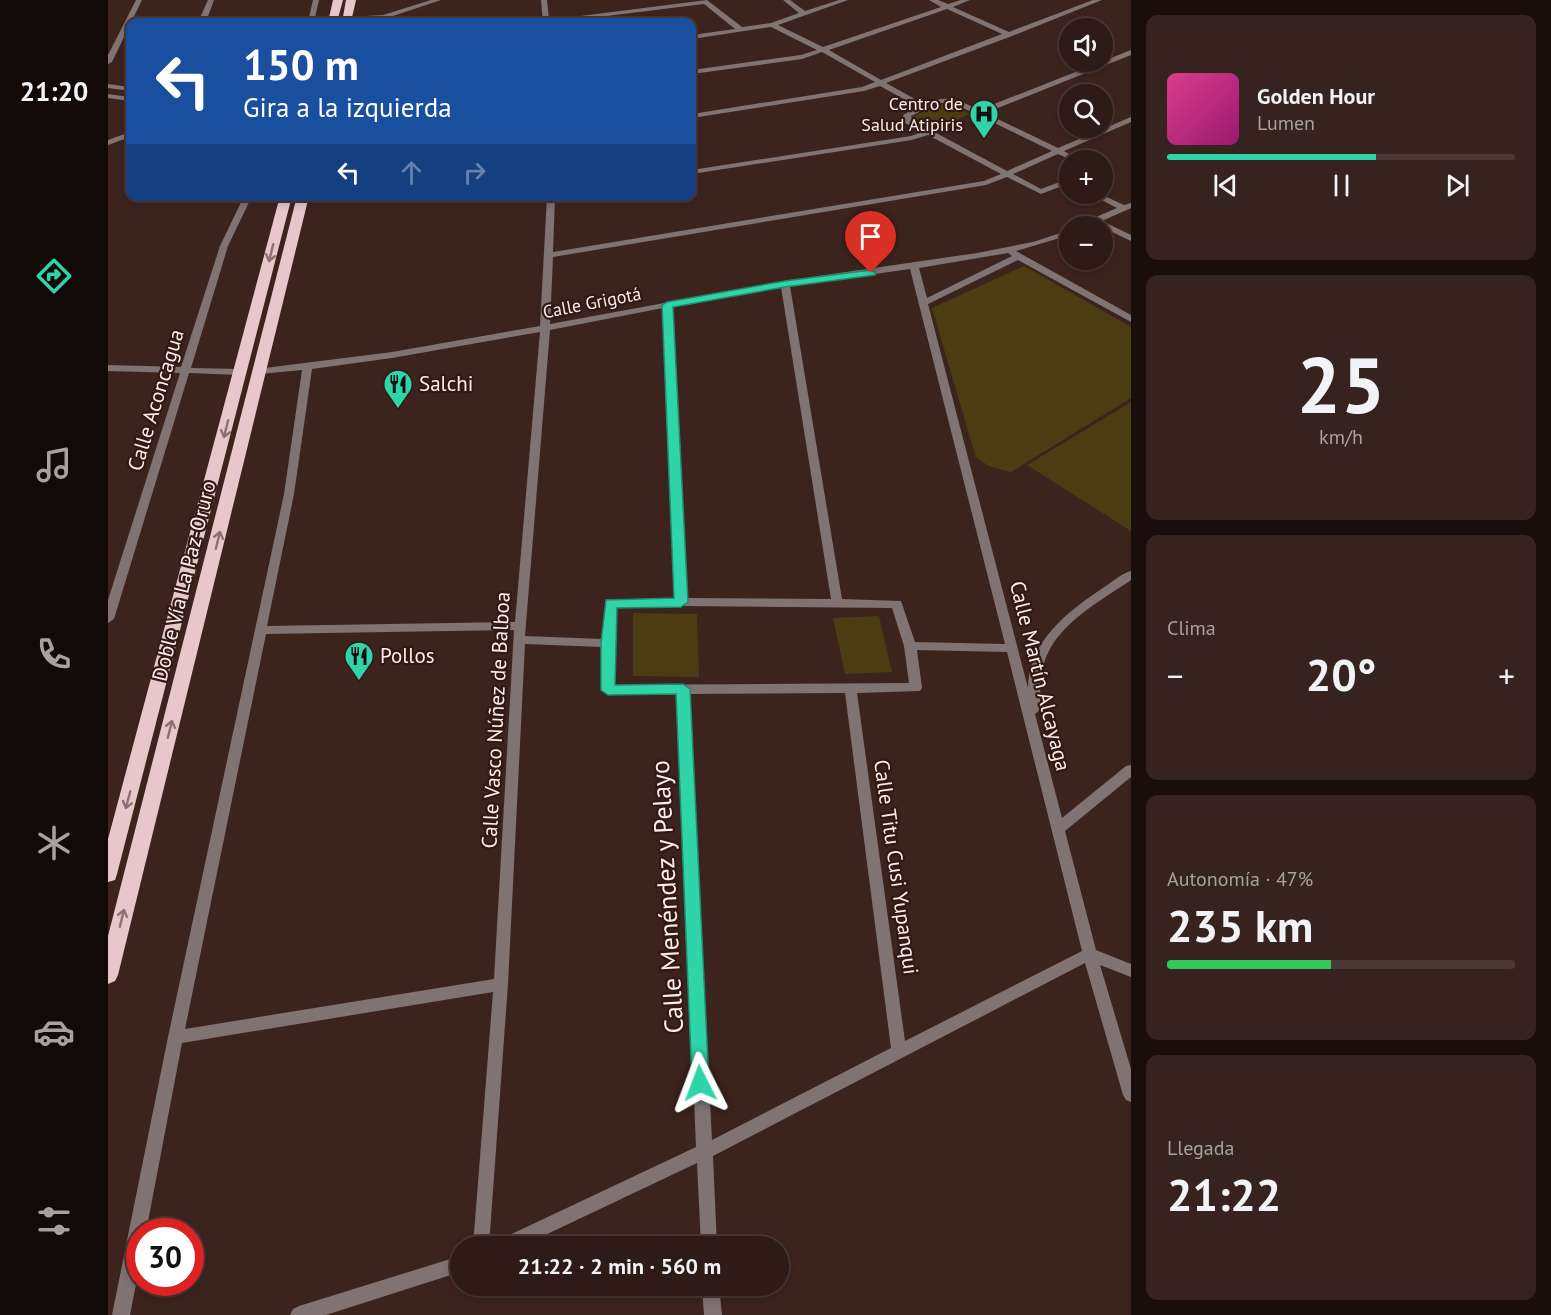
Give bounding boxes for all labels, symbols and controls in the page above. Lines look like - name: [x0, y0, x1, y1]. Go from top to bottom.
- map controls: [1059, 18, 1113, 270]
- button: sound: [1059, 18, 1113, 72]
- text: 150 m: [243, 37, 359, 92]
- icon: left: [144, 42, 222, 120]
- text: 21:20: [20, 74, 88, 108]
- text: Golden Hour: [1257, 82, 1375, 110]
- button: search: [1059, 84, 1113, 138]
- text: Gira a la izquierda: [243, 90, 452, 124]
- place label: Centro de Salud Atipiris: [861, 92, 963, 136]
- hospital icon: Centro de Salud Atipiris: [968, 98, 1000, 140]
- text: Lumen: [1257, 110, 1315, 136]
- button: +: [1059, 150, 1113, 204]
- icon: left: [332, 156, 365, 189]
- icon: ahead: [395, 156, 428, 189]
- icon: right: [458, 156, 491, 189]
- icon: previous: [1209, 169, 1242, 202]
- icon: pause: [1325, 169, 1358, 202]
- icon: next: [1441, 169, 1474, 202]
- pin: [845, 211, 896, 273]
- button: −: [1059, 216, 1113, 270]
- icon: arrive: [854, 220, 887, 253]
- one-way arrow: [265, 243, 276, 262]
- icon: directions: [33, 255, 75, 297]
- street label: Calle Grigotá: [541, 282, 643, 323]
- street label: Calle Aconcagua: [121, 326, 190, 474]
- text: 25: [1297, 334, 1385, 435]
- restaurant icon: Salchi: [382, 368, 414, 410]
- place label: Salchi: [419, 370, 473, 397]
- one-way arrow: [219, 419, 231, 438]
- text: km/h: [1319, 424, 1363, 450]
- icon: music: [33, 444, 75, 486]
- street label: Doble Vía La Paz-Oruro: [146, 478, 222, 684]
- one-way arrow: [212, 531, 224, 550]
- street label: Calle Martín Alcayaga: [1004, 578, 1077, 774]
- street label: Calle Vasco Núñez de Balboa: [475, 591, 516, 849]
- text: Clima: [1167, 615, 1216, 641]
- icon: phone: [33, 633, 75, 675]
- restaurant icon: Pollos: [343, 640, 375, 682]
- place label: Pollos: [380, 642, 435, 669]
- text: 20°: [1306, 645, 1376, 703]
- text: −: [1167, 654, 1184, 697]
- text: +: [1498, 654, 1515, 697]
- one-way arrow: [165, 720, 176, 739]
- street label: Calle Titu Cusi Yupanqui: [868, 758, 925, 976]
- street label: Calle Menéndez y Pelayo: [643, 760, 690, 1034]
- one-way arrow: [122, 790, 133, 809]
- icon: climate: [33, 822, 75, 864]
- text: Autonomía · 47%: [1167, 866, 1313, 892]
- text: 235 km: [1167, 896, 1313, 954]
- one-way arrow: [117, 909, 129, 928]
- icon: car: [33, 1011, 75, 1053]
- position arrow: [668, 1051, 732, 1115]
- text: Llegada: [1167, 1135, 1234, 1161]
- text: 21:22: [1167, 1165, 1281, 1223]
- icon: filters: [33, 1200, 75, 1242]
- speed limit sign: 30: [126, 1218, 204, 1296]
- text: 21:22 · 2 min · 560 m: [518, 1252, 721, 1280]

